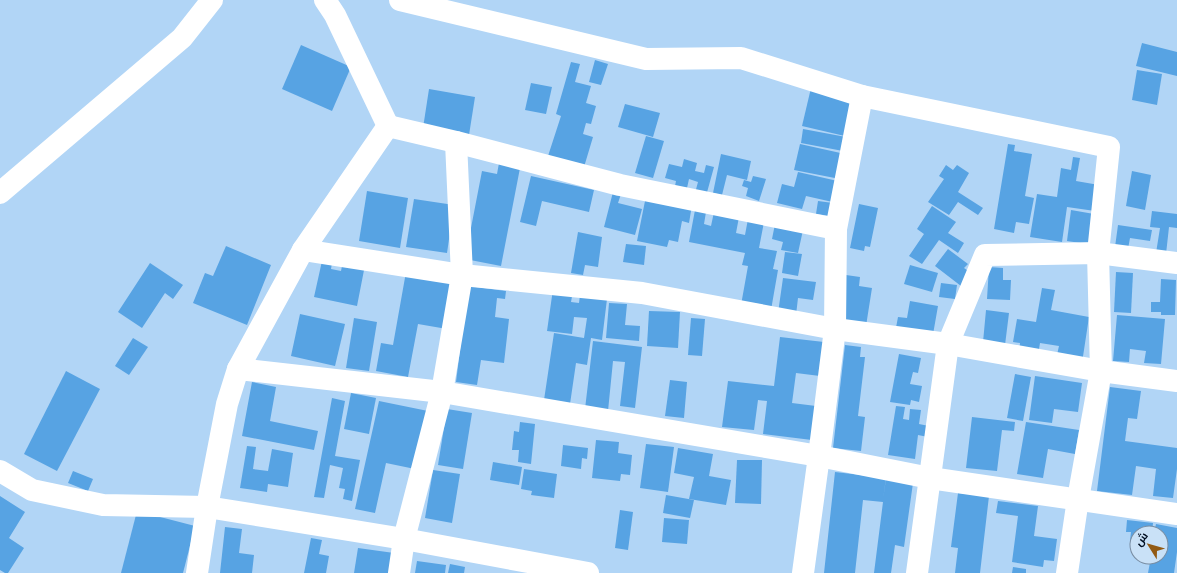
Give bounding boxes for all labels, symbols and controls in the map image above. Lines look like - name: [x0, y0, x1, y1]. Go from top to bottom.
- north arrow: [1129, 525, 1169, 565]
- text: ش: [1132, 530, 1151, 549]

